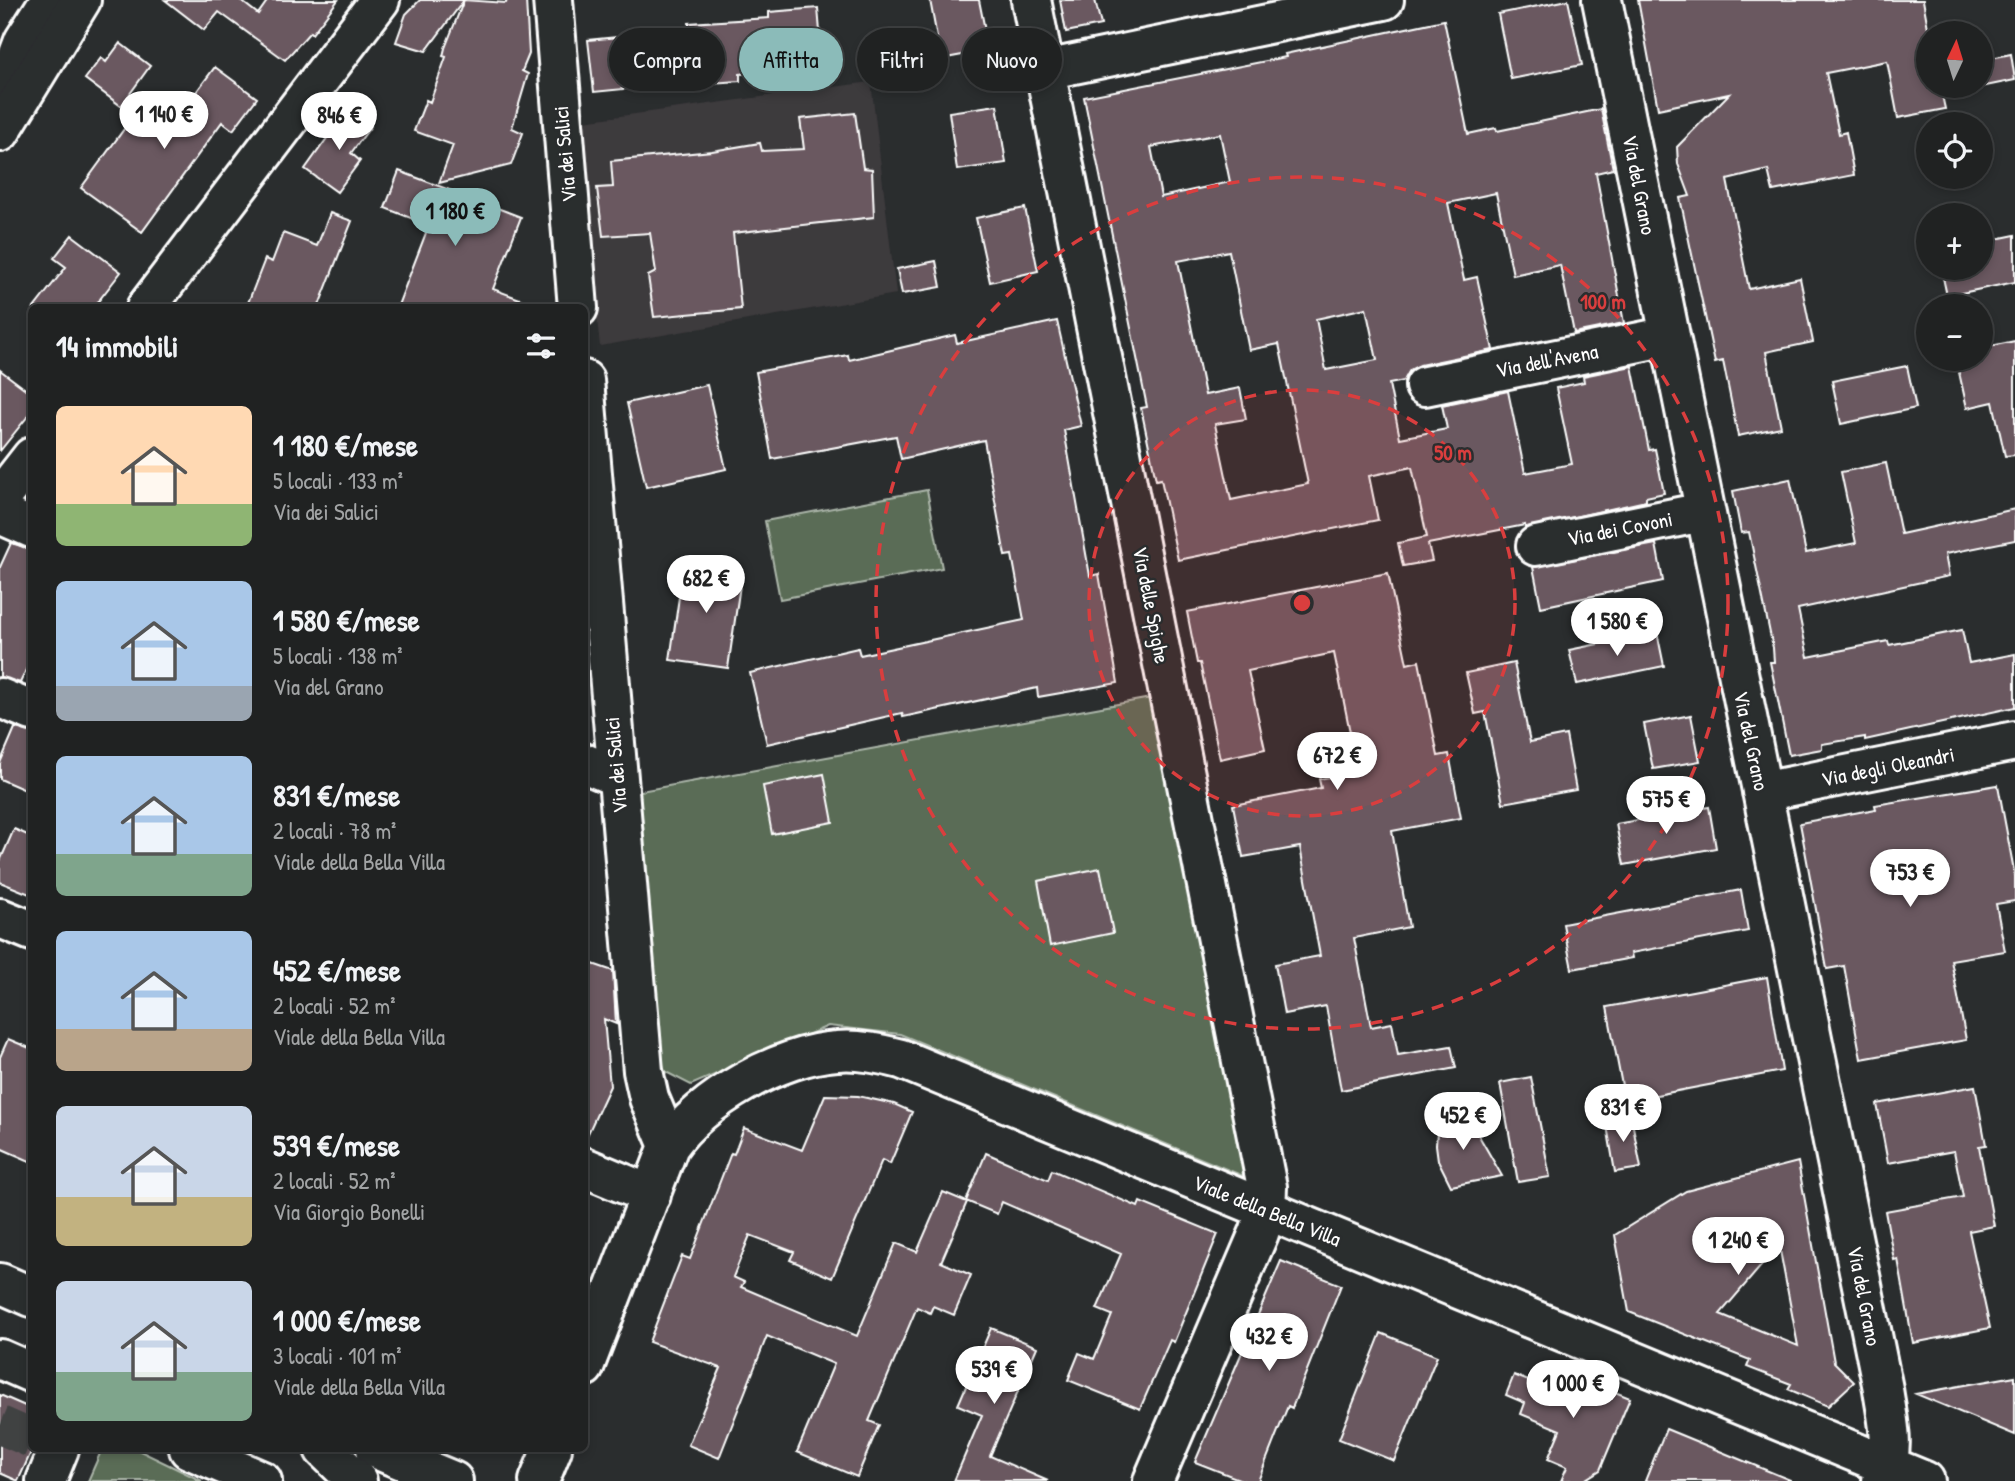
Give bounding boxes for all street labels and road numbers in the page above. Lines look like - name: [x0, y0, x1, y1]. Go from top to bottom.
- street label: Via dei Salici: [546, 105, 583, 203]
- street label: Via del Grano: [1616, 133, 1663, 237]
- street label: Via dell'Avena: [1493, 336, 1600, 385]
- street label: Via dei Covoni: [1565, 504, 1675, 553]
- street label: Via delle Spighe: [1126, 544, 1177, 666]
- street label: Via del Grano: [1727, 689, 1776, 793]
- street label: Via dei Salici: [597, 716, 634, 814]
- street label: Via degli Oleandri: [1819, 739, 1957, 794]
- street label: Viale della Bella Villa: [1189, 1168, 1345, 1253]
- street label: Via del Grano: [1841, 1244, 1888, 1348]

